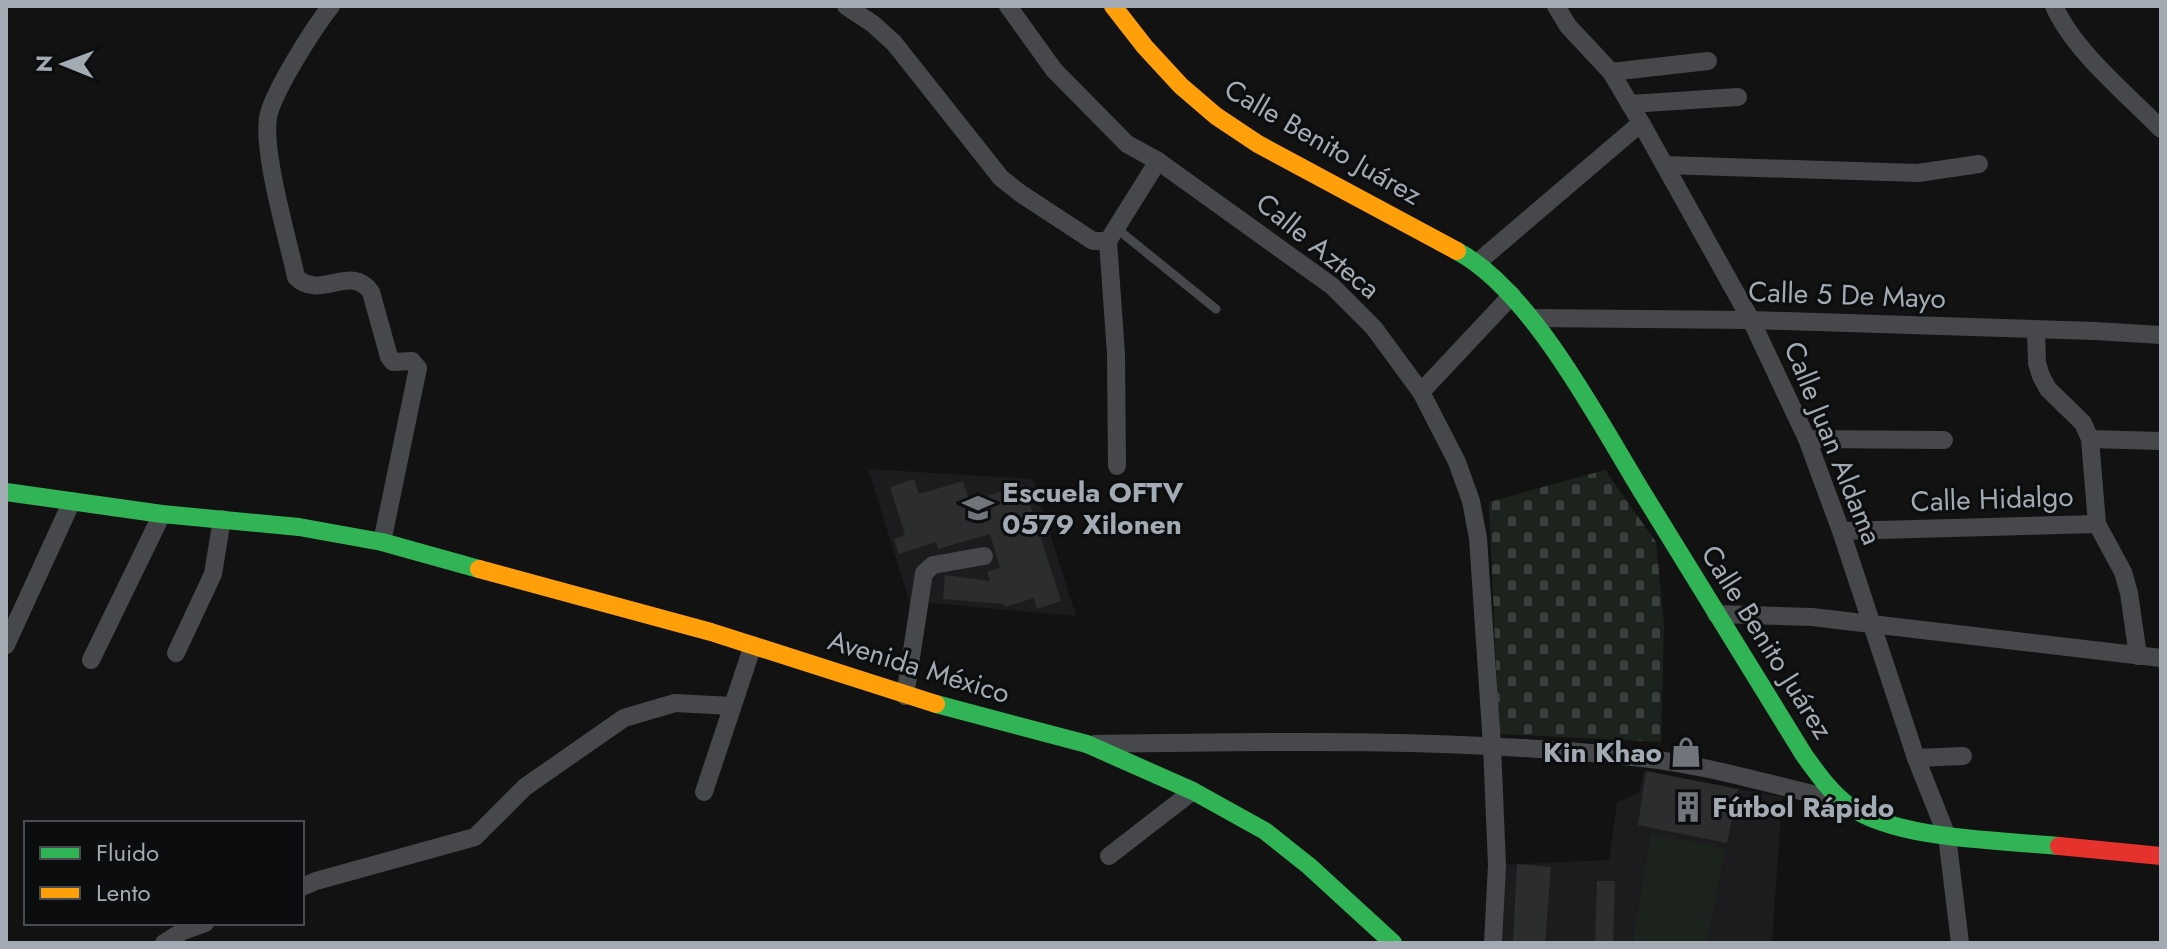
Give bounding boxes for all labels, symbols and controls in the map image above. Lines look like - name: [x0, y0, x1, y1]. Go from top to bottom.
- north arrow: [24, 24, 104, 104]
- text: N: [28, 55, 60, 73]
- street label: Calle Benito Juárez: [1217, 69, 1429, 215]
- street label: Calle Azteca: [1247, 183, 1389, 309]
- street label: Calle 5 De Mayo: [1748, 271, 1946, 319]
- street label: Calle Juan Aldama: [1774, 335, 1892, 551]
- place label: Escuela OFTV 0579 Xilonen: [1002, 472, 1184, 545]
- street label: Calle Hidalgo: [1910, 476, 2074, 522]
- school or university icon: Escuela OFTV 0579 Xilonen: [961, 491, 995, 525]
- street label: Calle Benito Juárez: [1691, 537, 1843, 747]
- street label: Avenida México: [823, 620, 1015, 714]
- place label: Kin Khao: [1543, 732, 1662, 773]
- shop icon: Kin Khao: [1669, 735, 1703, 769]
- place label: Fútbol Rápido: [1712, 787, 1894, 828]
- building icon: Fútbol Rápido: [1671, 790, 1705, 824]
- legend: [24, 821, 304, 925]
- text: Fluido: [96, 835, 159, 870]
- text: Lento: [96, 875, 151, 910]

